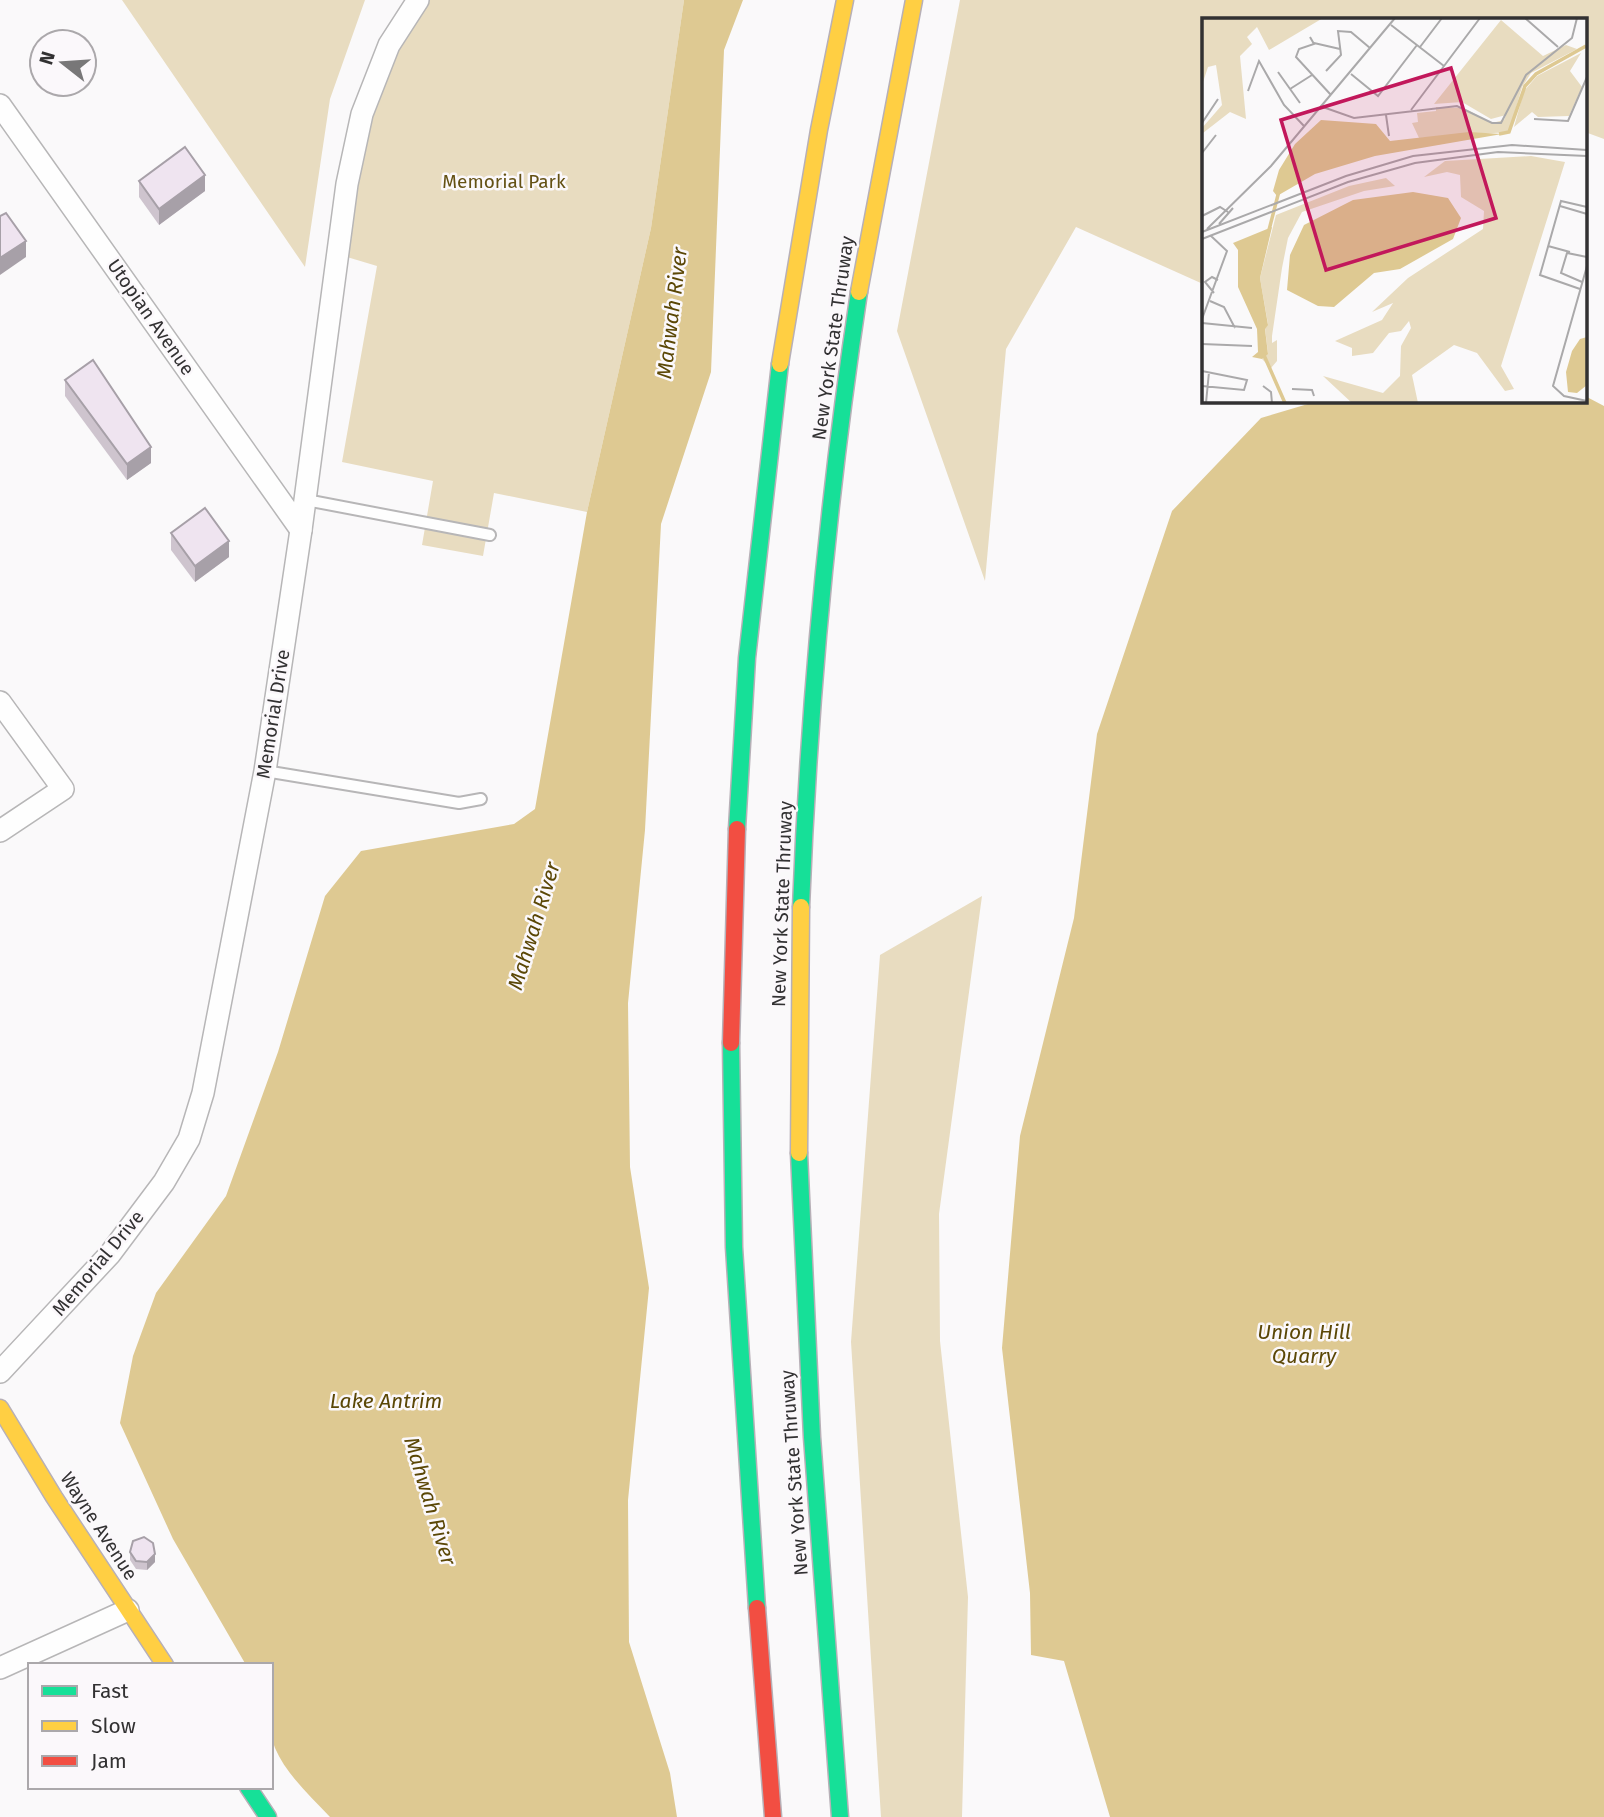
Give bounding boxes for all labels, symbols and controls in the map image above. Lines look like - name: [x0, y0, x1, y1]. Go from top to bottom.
- inset map: [1202, 18, 1586, 402]
- north arrow: [28, 28, 98, 98]
- text: N: [34, 49, 60, 68]
- park label: Memorial Park: [442, 170, 566, 193]
- street label: New York State Thruway: [807, 234, 859, 442]
- water label: Mahwah River: [651, 245, 693, 380]
- street label: Utopian Avenue: [102, 255, 200, 379]
- street label: Memorial Drive: [251, 648, 295, 780]
- street label: New York State Thruway: [767, 800, 797, 1007]
- water label: Mahwah River: [502, 858, 566, 993]
- street label: Memorial Drive: [47, 1206, 149, 1320]
- water label: Union Hill Quarry: [1257, 1319, 1351, 1369]
- street label: New York State Thruway: [775, 1369, 813, 1577]
- water label: Lake Antrim: [330, 1388, 442, 1414]
- water label: Mahwah River: [398, 1434, 462, 1569]
- street label: Wayne Avenue: [56, 1468, 142, 1584]
- legend: [28, 1663, 273, 1789]
- text: Fast: [91, 1678, 129, 1704]
- text: Slow: [91, 1713, 136, 1739]
- text: Jam: [91, 1748, 127, 1774]

